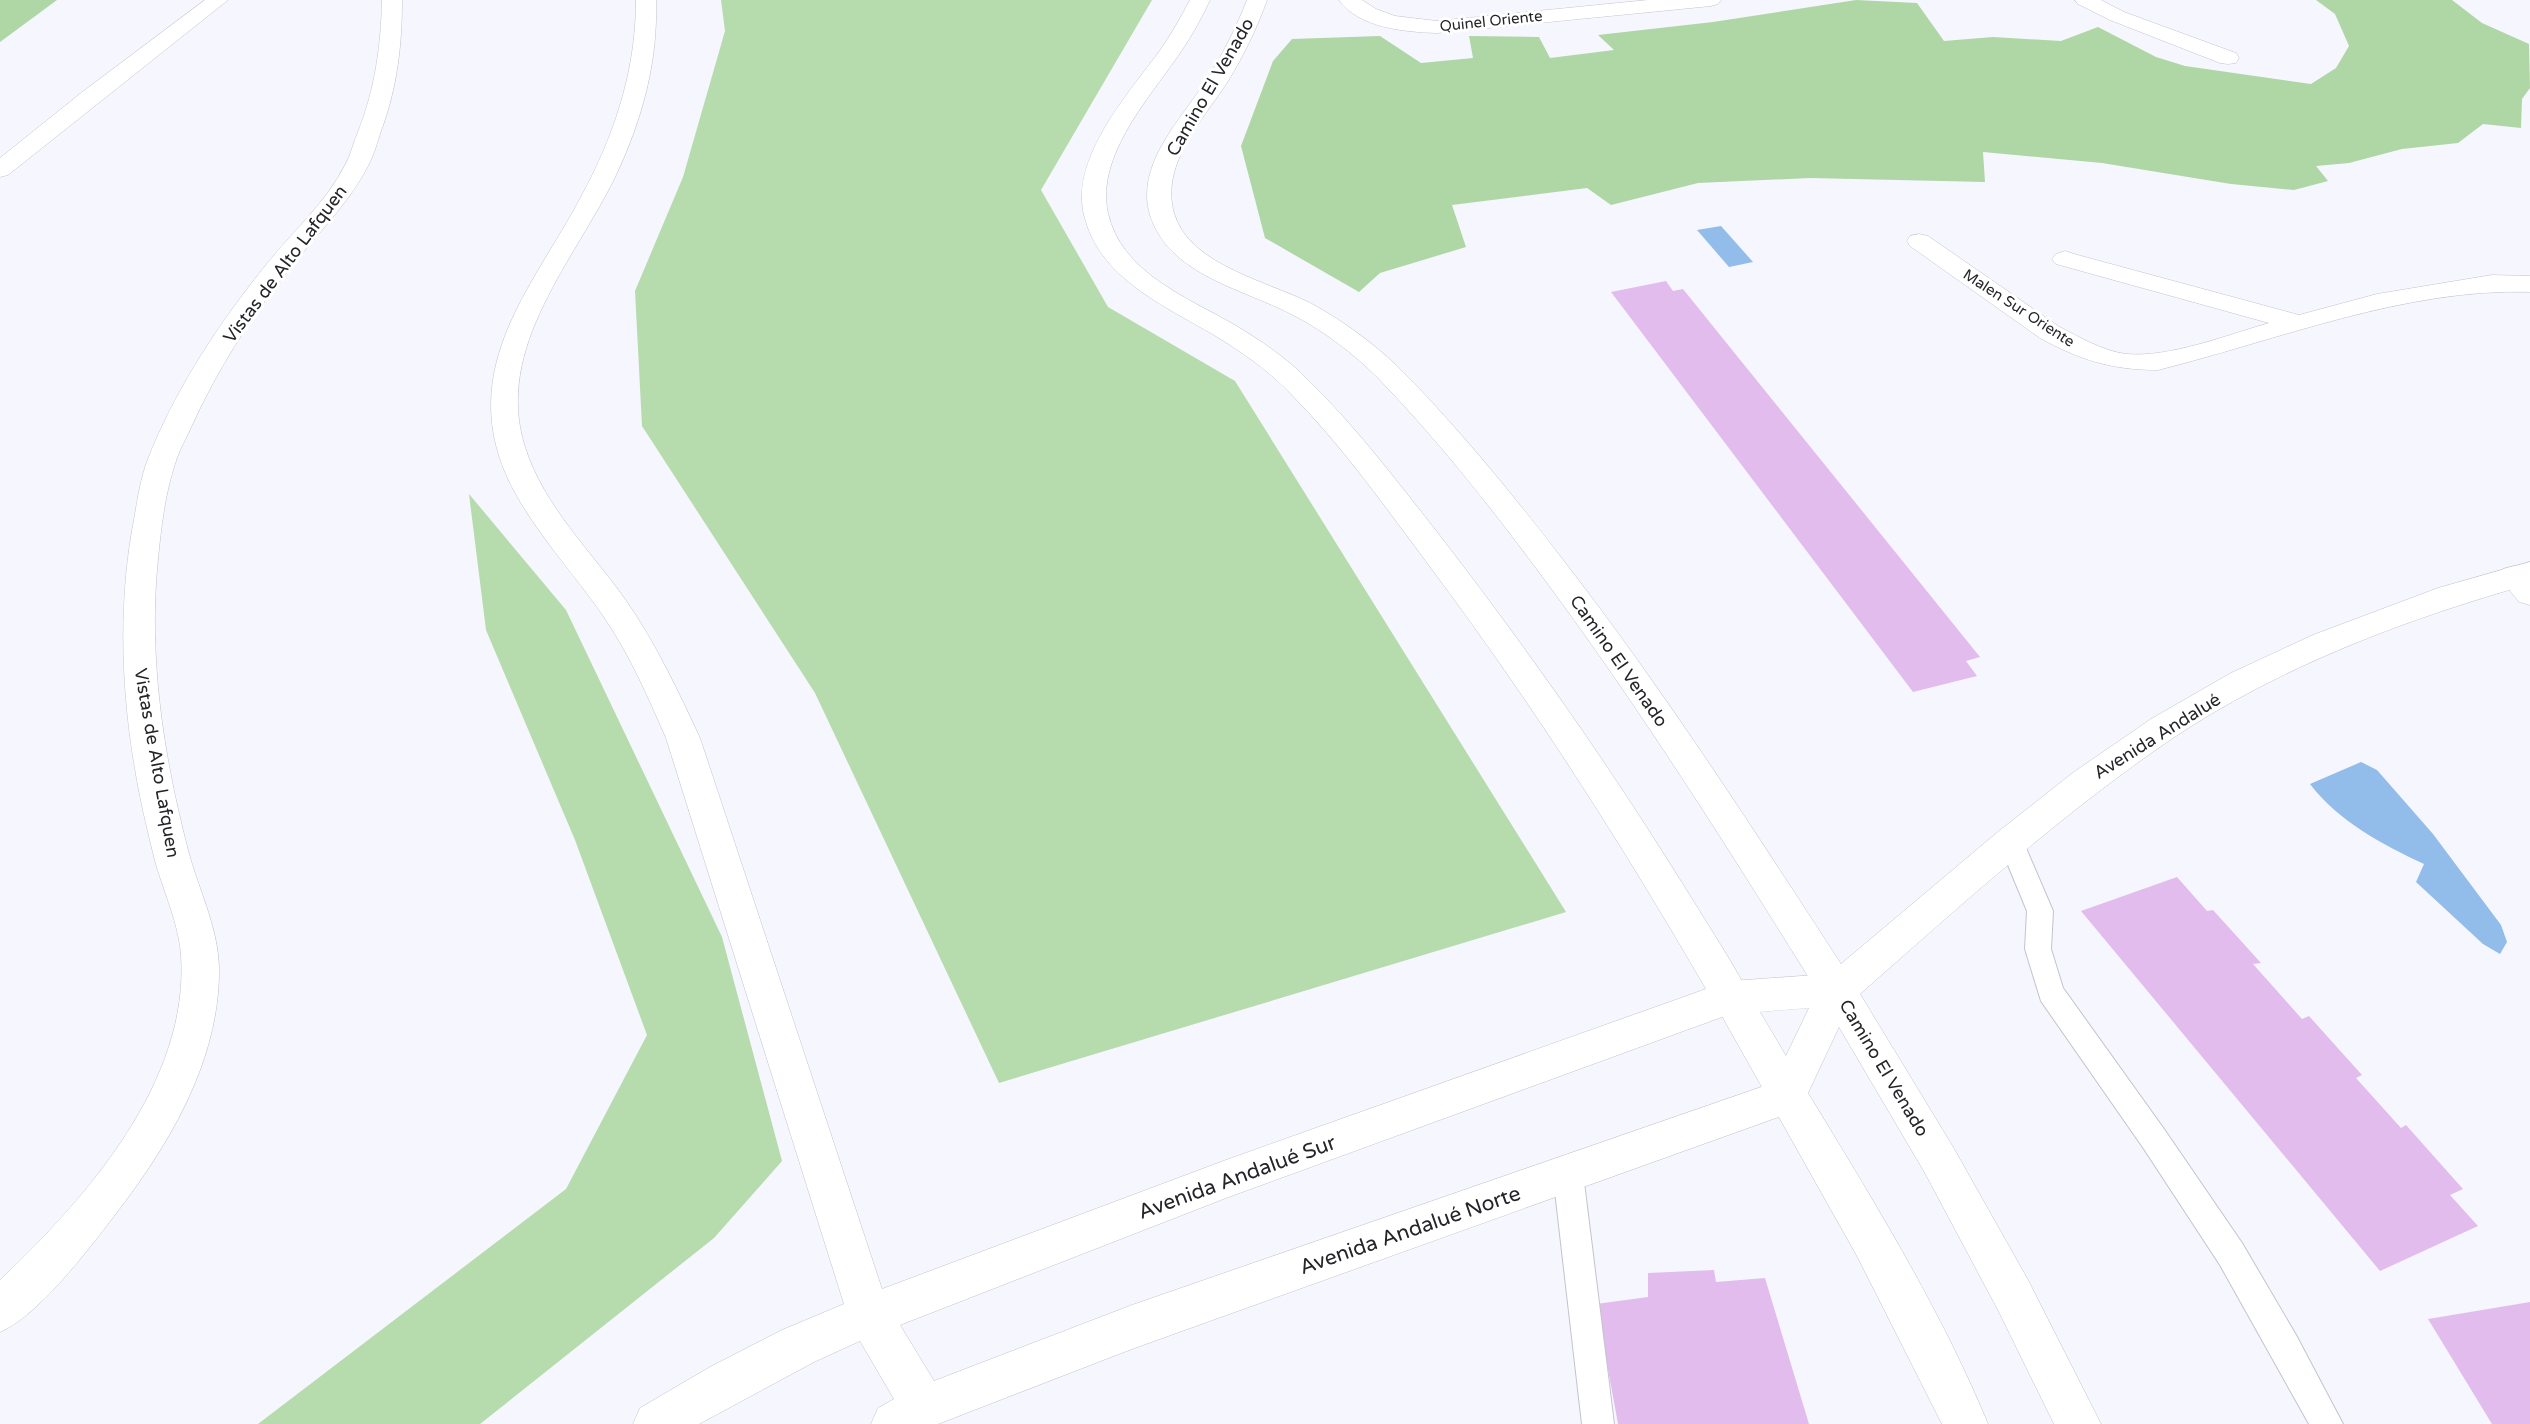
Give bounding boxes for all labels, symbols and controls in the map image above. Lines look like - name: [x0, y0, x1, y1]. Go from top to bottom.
- street label: Quinel Oriente: [1439, 7, 1543, 35]
- street label: Camino El Venado: [1161, 14, 1259, 160]
- street label: Vistas de Alto Lafquen: [218, 181, 352, 347]
- street label: Malen Sur Oriente: [1960, 265, 2078, 351]
- street label: Camino El Venado: [1565, 591, 1673, 731]
- street label: Vistas de Alto Lafquen: [129, 666, 185, 860]
- street label: Avenida Andalué: [2090, 688, 2224, 784]
- street label: Camino El Venado: [1834, 996, 1934, 1141]
- street label: Avenida Andalué Sur: [1135, 1130, 1339, 1225]
- street label: Avenida Andalué Norte: [1296, 1181, 1524, 1280]

